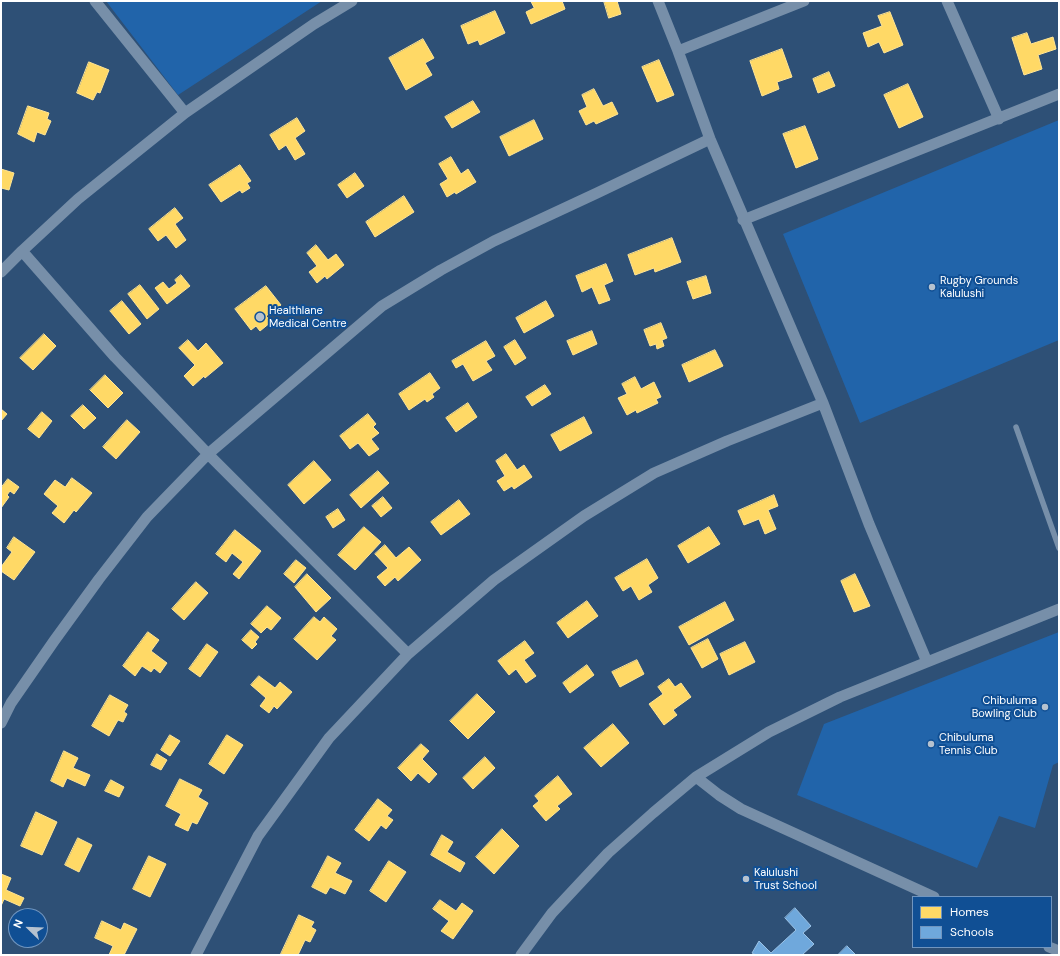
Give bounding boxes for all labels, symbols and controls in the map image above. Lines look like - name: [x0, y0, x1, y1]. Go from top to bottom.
- place label: Rugby Grounds Kalulushi: [940, 274, 1018, 300]
- marker: Rugby Grounds Kalulushi: [927, 282, 937, 292]
- place label: Healthlane Medical Centre: [269, 304, 347, 330]
- marker: Healthlane Medical Centre: [254, 311, 266, 323]
- place label: Chibuluma Bowling Club: [972, 694, 1037, 720]
- marker: Chibuluma Bowling Club: [1040, 702, 1050, 712]
- place label: Chibuluma Tennis Club: [939, 731, 998, 757]
- marker: Chibuluma Tennis Club: [926, 739, 936, 749]
- place label: Kalulushi Trust School: [754, 866, 817, 892]
- marker: Kalulushi Trust School: [741, 874, 751, 884]
- legend: [912, 896, 1052, 948]
- text: Homes: [950, 904, 989, 920]
- north arrow: [8, 908, 48, 948]
- text: N: [10, 917, 26, 930]
- text: Schools: [950, 924, 994, 940]

